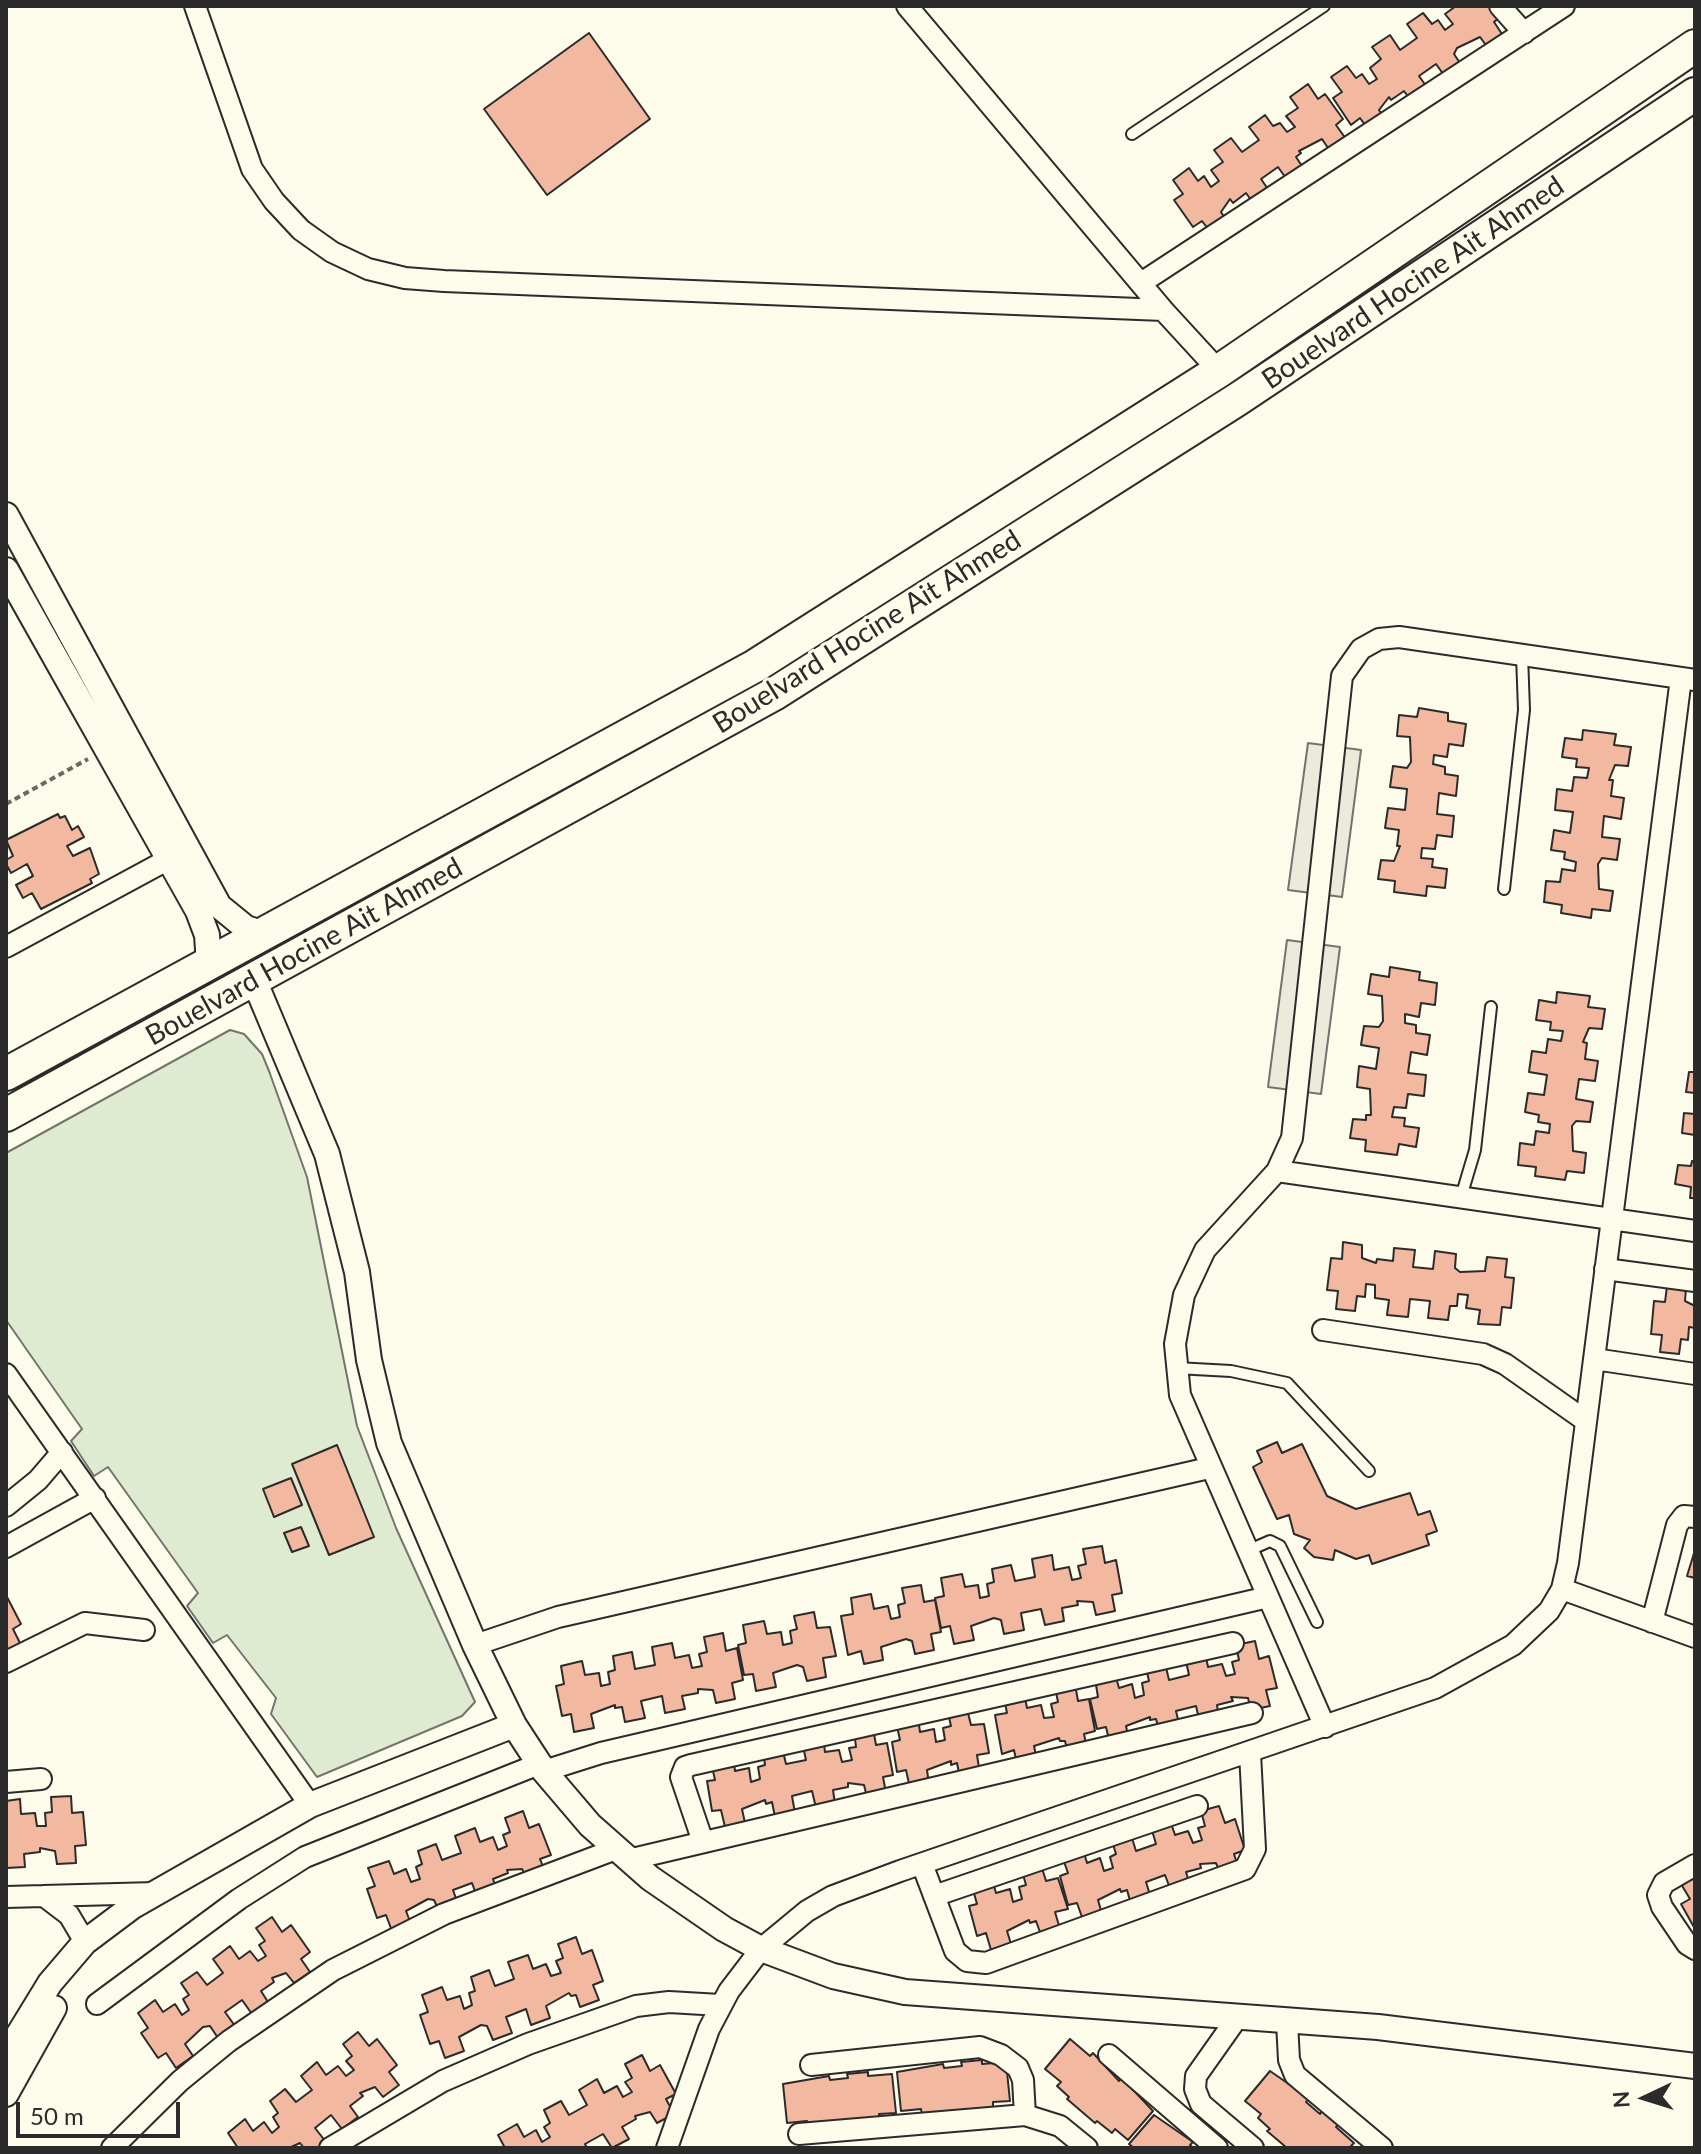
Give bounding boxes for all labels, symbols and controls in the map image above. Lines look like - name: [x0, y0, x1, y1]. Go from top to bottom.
- street label: Bouelvard Hocine Ait Ahmed: [1256, 169, 1570, 397]
- street label: Bouelvard Hocine Ait Ahmed: [707, 523, 1027, 741]
- street label: Bouelvard Hocine Ait Ahmed: [140, 851, 468, 1053]
- north arrow: [1605, 2058, 1685, 2138]
- scale bar: [20, 2086, 184, 2136]
- text: N: [1607, 2090, 1635, 2109]
- text: 50 m: [30, 2101, 84, 2130]

